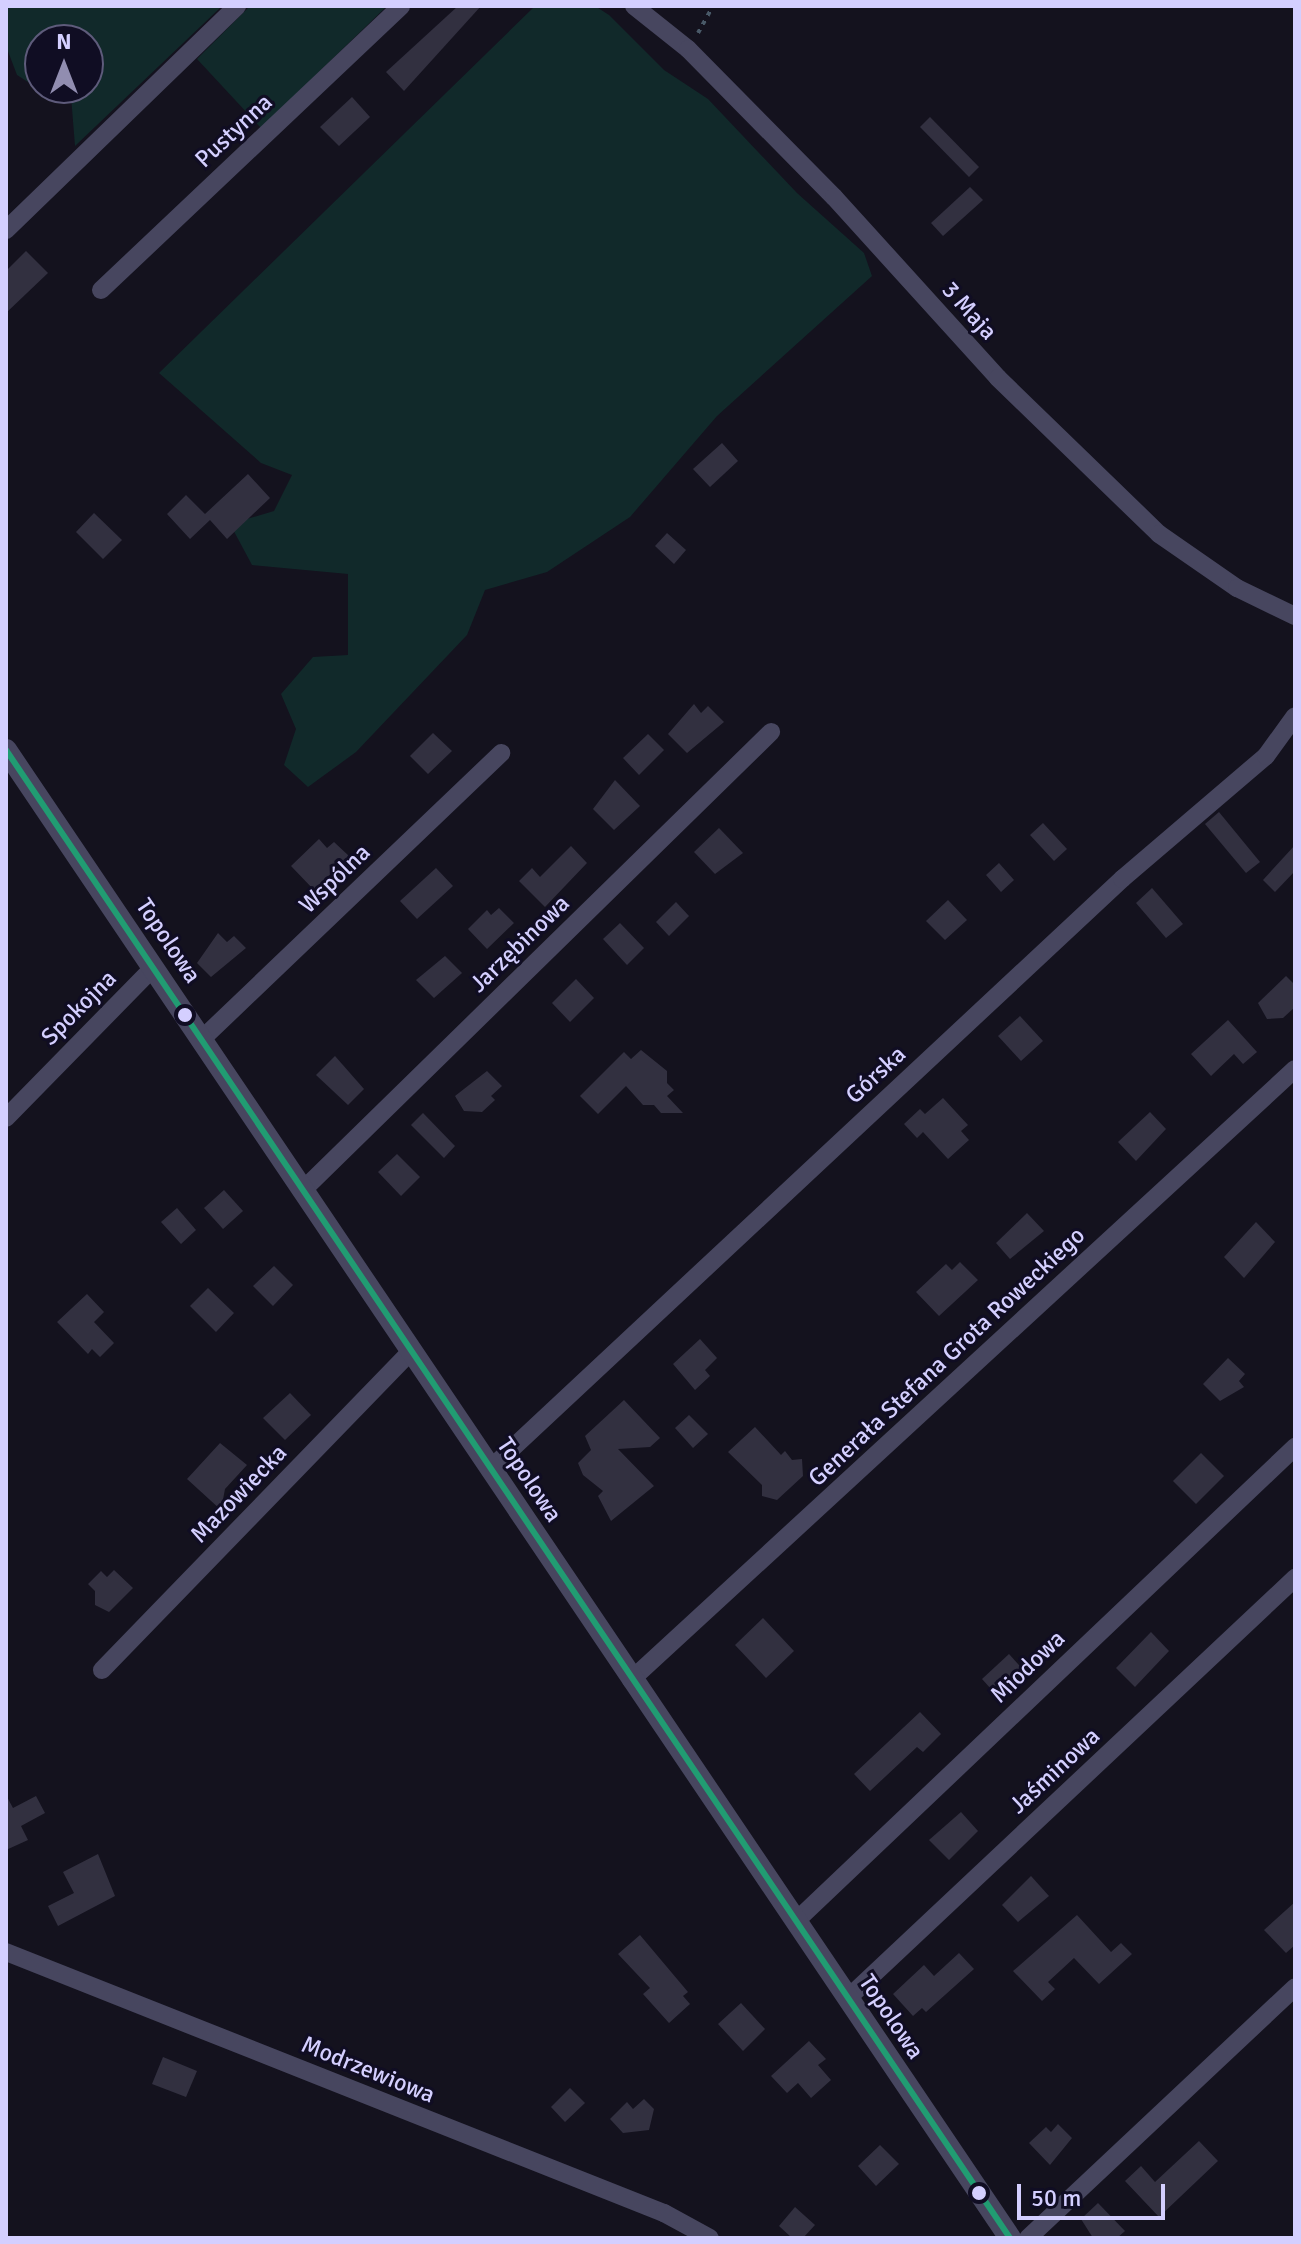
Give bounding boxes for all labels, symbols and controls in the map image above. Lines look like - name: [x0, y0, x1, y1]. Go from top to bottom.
- north arrow: [24, 24, 104, 104]
- text: N: [56, 28, 72, 55]
- street label: Pustynna: [189, 88, 279, 174]
- street label: 3 Maja: [935, 276, 1003, 346]
- street label: Wspólna: [293, 838, 377, 920]
- street label: Jarzębinowa: [464, 889, 576, 999]
- street label: Topolowa: [129, 893, 207, 989]
- street label: Spokojna: [35, 964, 123, 1052]
- unlabelled marker: [177, 1007, 193, 1023]
- street label: Górska: [840, 1040, 912, 1110]
- street label: Generała Stefana Grota Roweckiego: [803, 1221, 1091, 1493]
- street label: Topolowa: [490, 1432, 568, 1528]
- street label: Mazowiecka: [185, 1439, 293, 1549]
- street label: Miodowa: [985, 1624, 1071, 1710]
- street label: Jaśminowa: [1004, 1722, 1106, 1820]
- street label: Topolowa: [852, 1969, 930, 2065]
- street label: Modrzewiowa: [297, 2030, 439, 2110]
- scale bar: [1021, 2168, 1169, 2218]
- text: 50 m: [1031, 2183, 1081, 2213]
- unlabelled marker: [971, 2185, 987, 2201]

